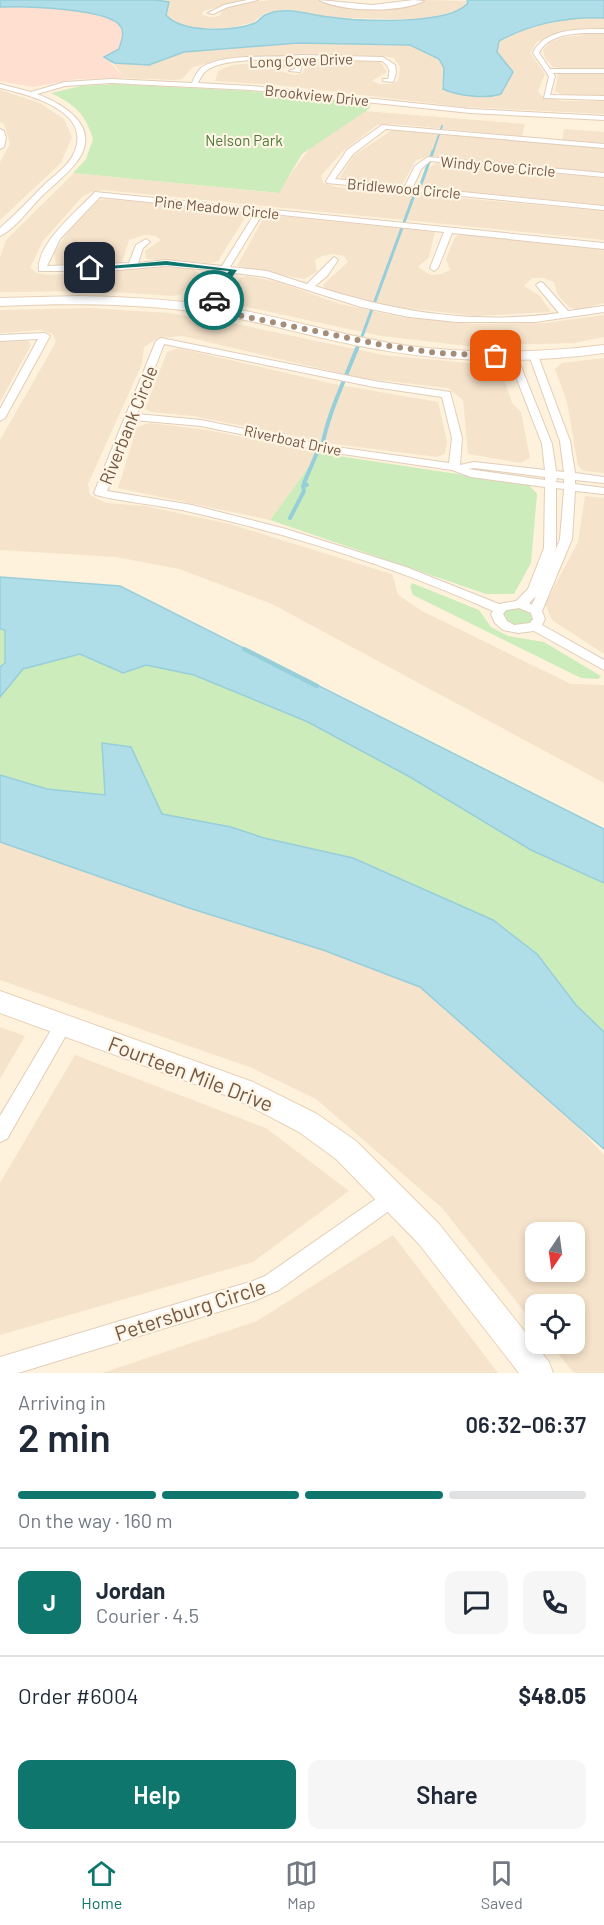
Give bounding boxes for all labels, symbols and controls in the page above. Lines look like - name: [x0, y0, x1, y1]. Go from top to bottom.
- street label: Long Cove Drive: [249, 49, 353, 71]
- street label: Brookview Drive: [264, 81, 370, 109]
- park label: Nelson Park: [205, 131, 283, 149]
- street label: Windy Cove Circle: [440, 152, 556, 180]
- street label: Bridlewood Circle: [347, 174, 461, 202]
- street label: Pine Meadow Circle: [154, 191, 280, 223]
- pin: [64, 242, 115, 293]
- icon: home: [73, 251, 106, 284]
- courier: [184, 270, 244, 330]
- icon: car: [198, 284, 231, 317]
- pin: [470, 330, 521, 381]
- icon: bag: [479, 339, 512, 372]
- street label: Riverbank Circle: [94, 362, 162, 488]
- street label: Riverboat Drive: [243, 421, 343, 459]
- street label: Fourteen Mile Drive: [105, 1030, 277, 1116]
- north arrow: [525, 1222, 585, 1282]
- map controls: [525, 1222, 585, 1354]
- street label: Petersburg Circle: [111, 1273, 269, 1345]
- button: locate: [525, 1294, 585, 1354]
- text: Arriving in: [18, 1390, 106, 1414]
- text: 06:32–06:37: [466, 1411, 586, 1437]
- text: 2 min: [18, 1413, 111, 1460]
- text: On the way · 160 m: [18, 1508, 173, 1532]
- button: chat: [445, 1571, 508, 1634]
- button: phone: [523, 1571, 586, 1634]
- text: Jordan: [96, 1577, 165, 1603]
- text: J: [43, 1589, 56, 1615]
- text: Courier · 4.5: [96, 1603, 199, 1627]
- text: Order #6004: [18, 1682, 139, 1708]
- text: $48.05: [518, 1682, 586, 1708]
- button: Help: [18, 1760, 296, 1829]
- button: Share: [308, 1760, 586, 1829]
- tab: Home: [81, 1857, 122, 1912]
- tab: Map: [285, 1857, 318, 1912]
- tab: Saved: [481, 1857, 523, 1912]

